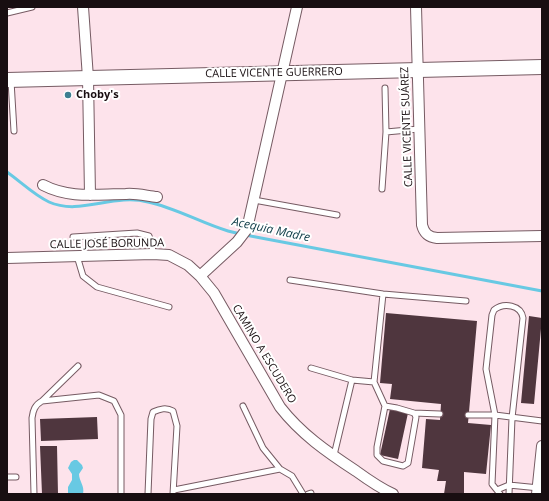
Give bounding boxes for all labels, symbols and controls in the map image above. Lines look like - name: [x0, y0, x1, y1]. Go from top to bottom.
- street label: CALLE VICENTE GUERRERO: [205, 65, 343, 81]
- street label: CALLE VICENTE SUÁREZ: [398, 67, 416, 187]
- place label: Choby's: [76, 88, 119, 102]
- marker: Choby's: [63, 90, 73, 100]
- water label: Acequia Madre: [231, 215, 311, 245]
- street label: CALLE JOSÉ BORUNDA: [50, 236, 164, 252]
- street label: CAMINO A ESCUDERO: [229, 302, 299, 406]

